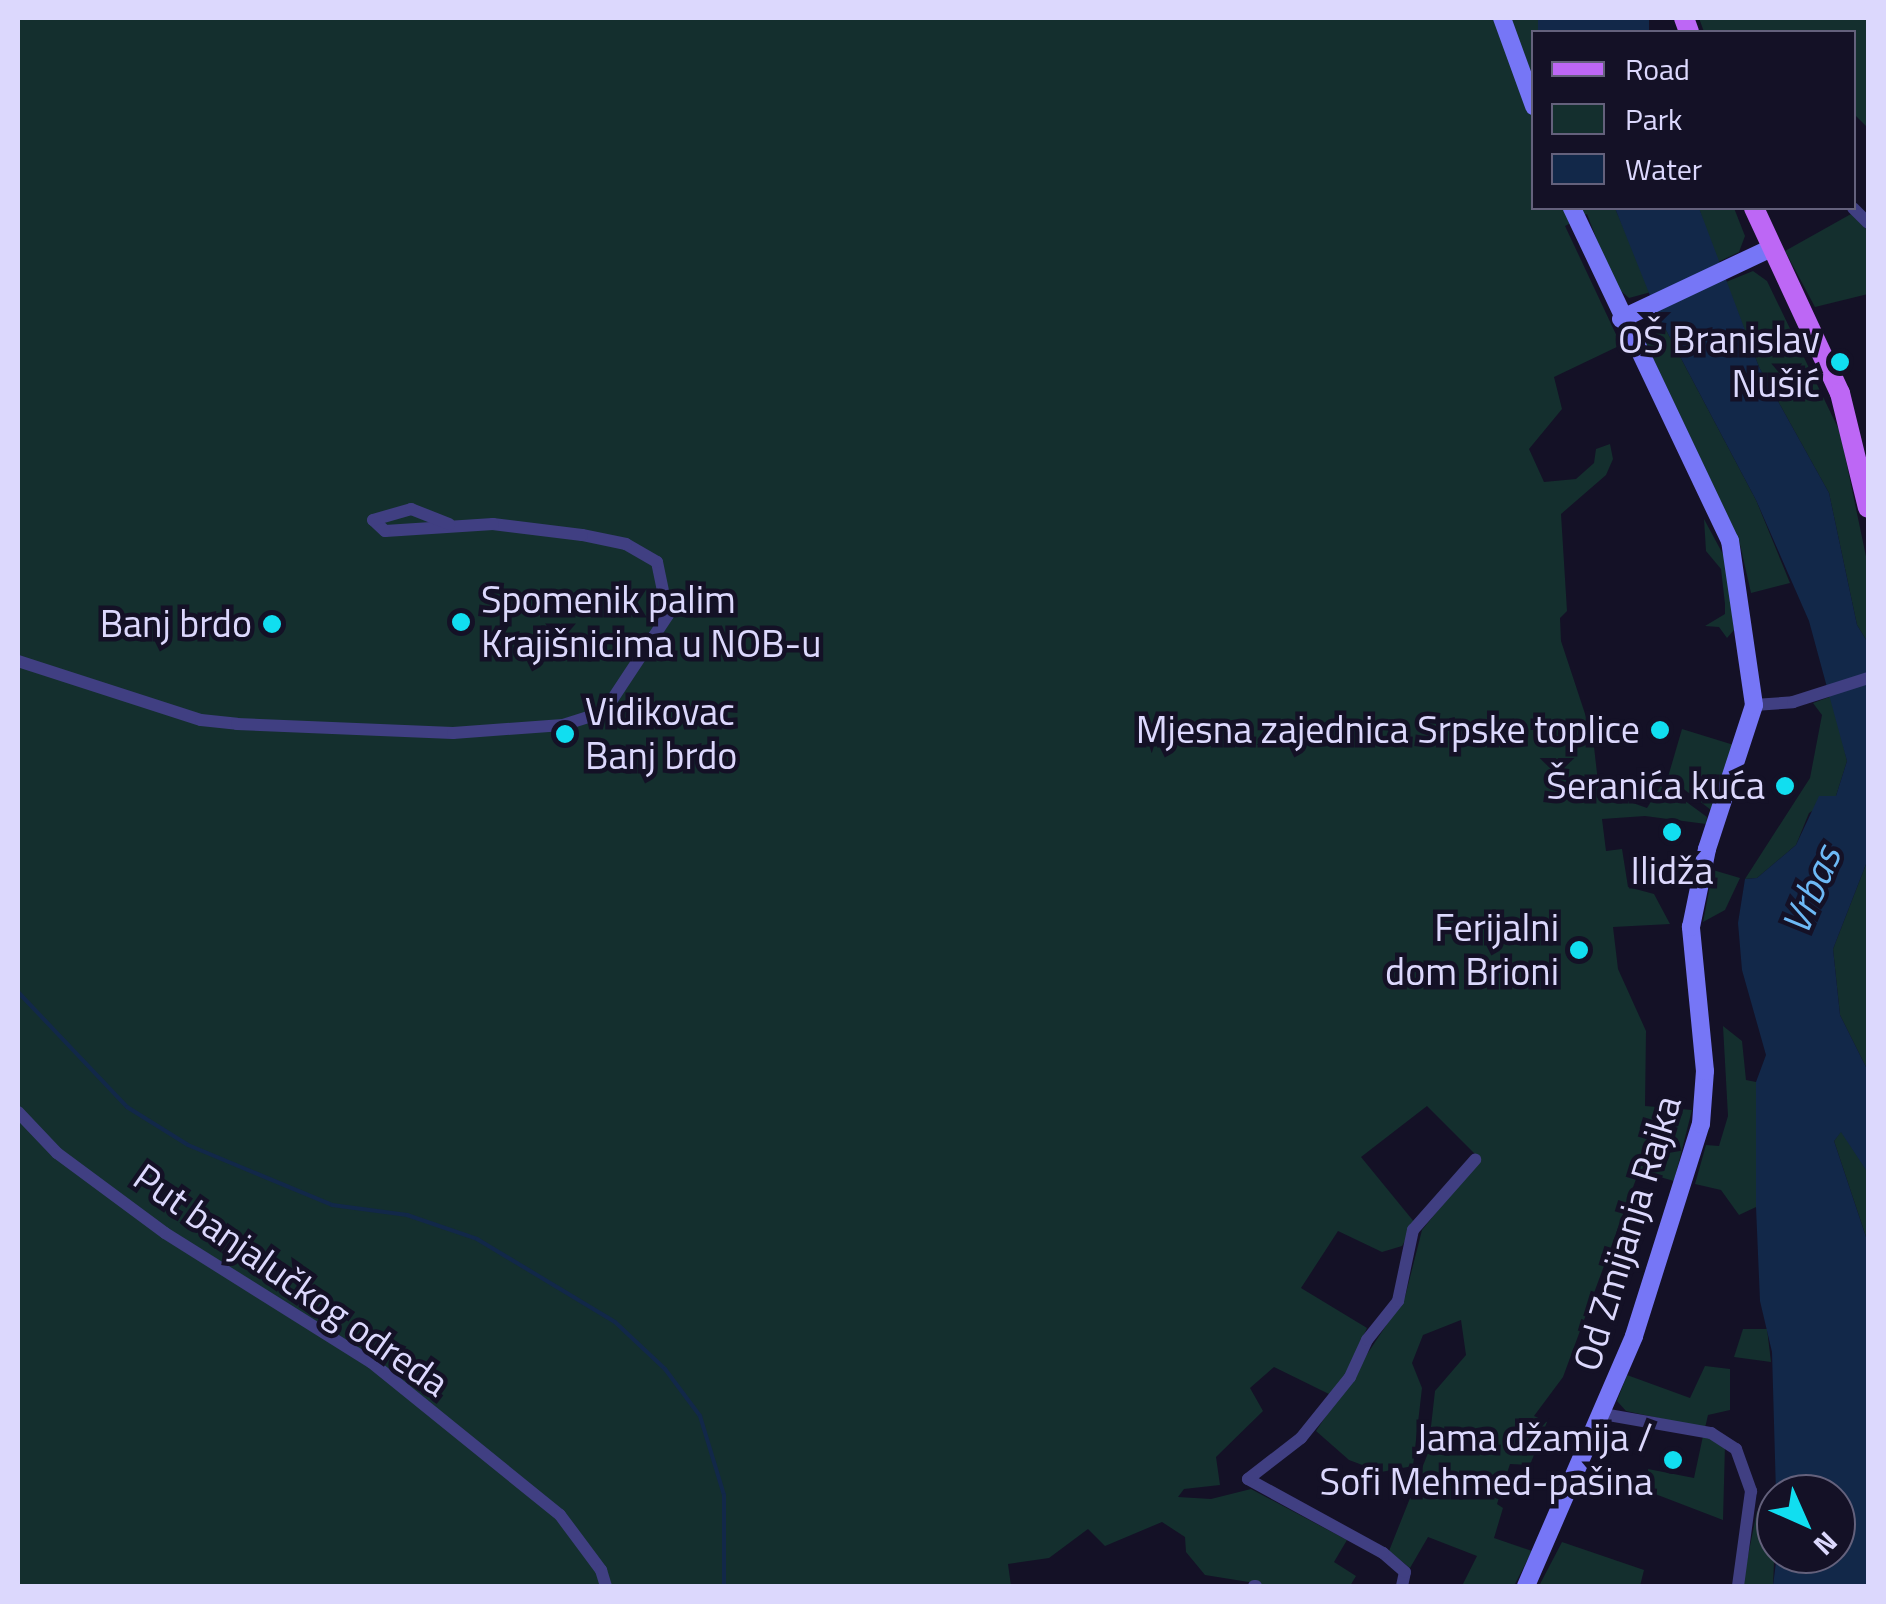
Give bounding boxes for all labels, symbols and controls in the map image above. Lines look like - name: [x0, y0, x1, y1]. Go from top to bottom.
- legend: [1531, 30, 1856, 210]
- text: Road: [1625, 46, 1690, 92]
- text: Park: [1625, 96, 1682, 142]
- text: Water: [1625, 146, 1702, 192]
- place label: OŠ Branislav Nušić: [1618, 317, 1820, 406]
- marker: OŠ Branislav Nušić: [1829, 351, 1851, 373]
- place label: Spomenik palim Krajišnicima u NOB-u: [481, 577, 821, 666]
- place label: Banj brdo: [100, 601, 252, 647]
- marker: Spomenik palim Krajišnicima u NOB-u: [450, 611, 472, 633]
- marker: Banj brdo: [261, 613, 283, 635]
- place label: Vidikovac Banj brdo: [585, 689, 737, 778]
- place label: Mjesna zajednica Srpske toplice: [1136, 707, 1640, 753]
- marker: Mjesna zajednica Srpske toplice: [1649, 719, 1671, 741]
- marker: Vidikovac Banj brdo: [554, 723, 576, 745]
- place label: Šeranića kuća: [1546, 763, 1765, 809]
- marker: Šeranića kuća: [1774, 775, 1796, 797]
- marker: Ilidža: [1661, 821, 1683, 843]
- water label: Vrbas: [1771, 839, 1851, 941]
- place label: Ilidža: [1631, 848, 1713, 894]
- place label: Ferijalni dom Brioni: [1385, 905, 1559, 994]
- marker: Ferijalni dom Brioni: [1568, 939, 1590, 961]
- street label: Od Zmijanja Rajka: [1564, 1090, 1690, 1376]
- street label: Put banjalučkog odreda: [125, 1154, 457, 1406]
- place label: Jama džamija / Sofi Mehmed-pašina: [1320, 1415, 1653, 1505]
- marker: Jama džamija / Sofi Mehmed-pašina: [1662, 1449, 1684, 1471]
- north arrow: [1756, 1474, 1856, 1574]
- text: N: [1804, 1522, 1848, 1566]

